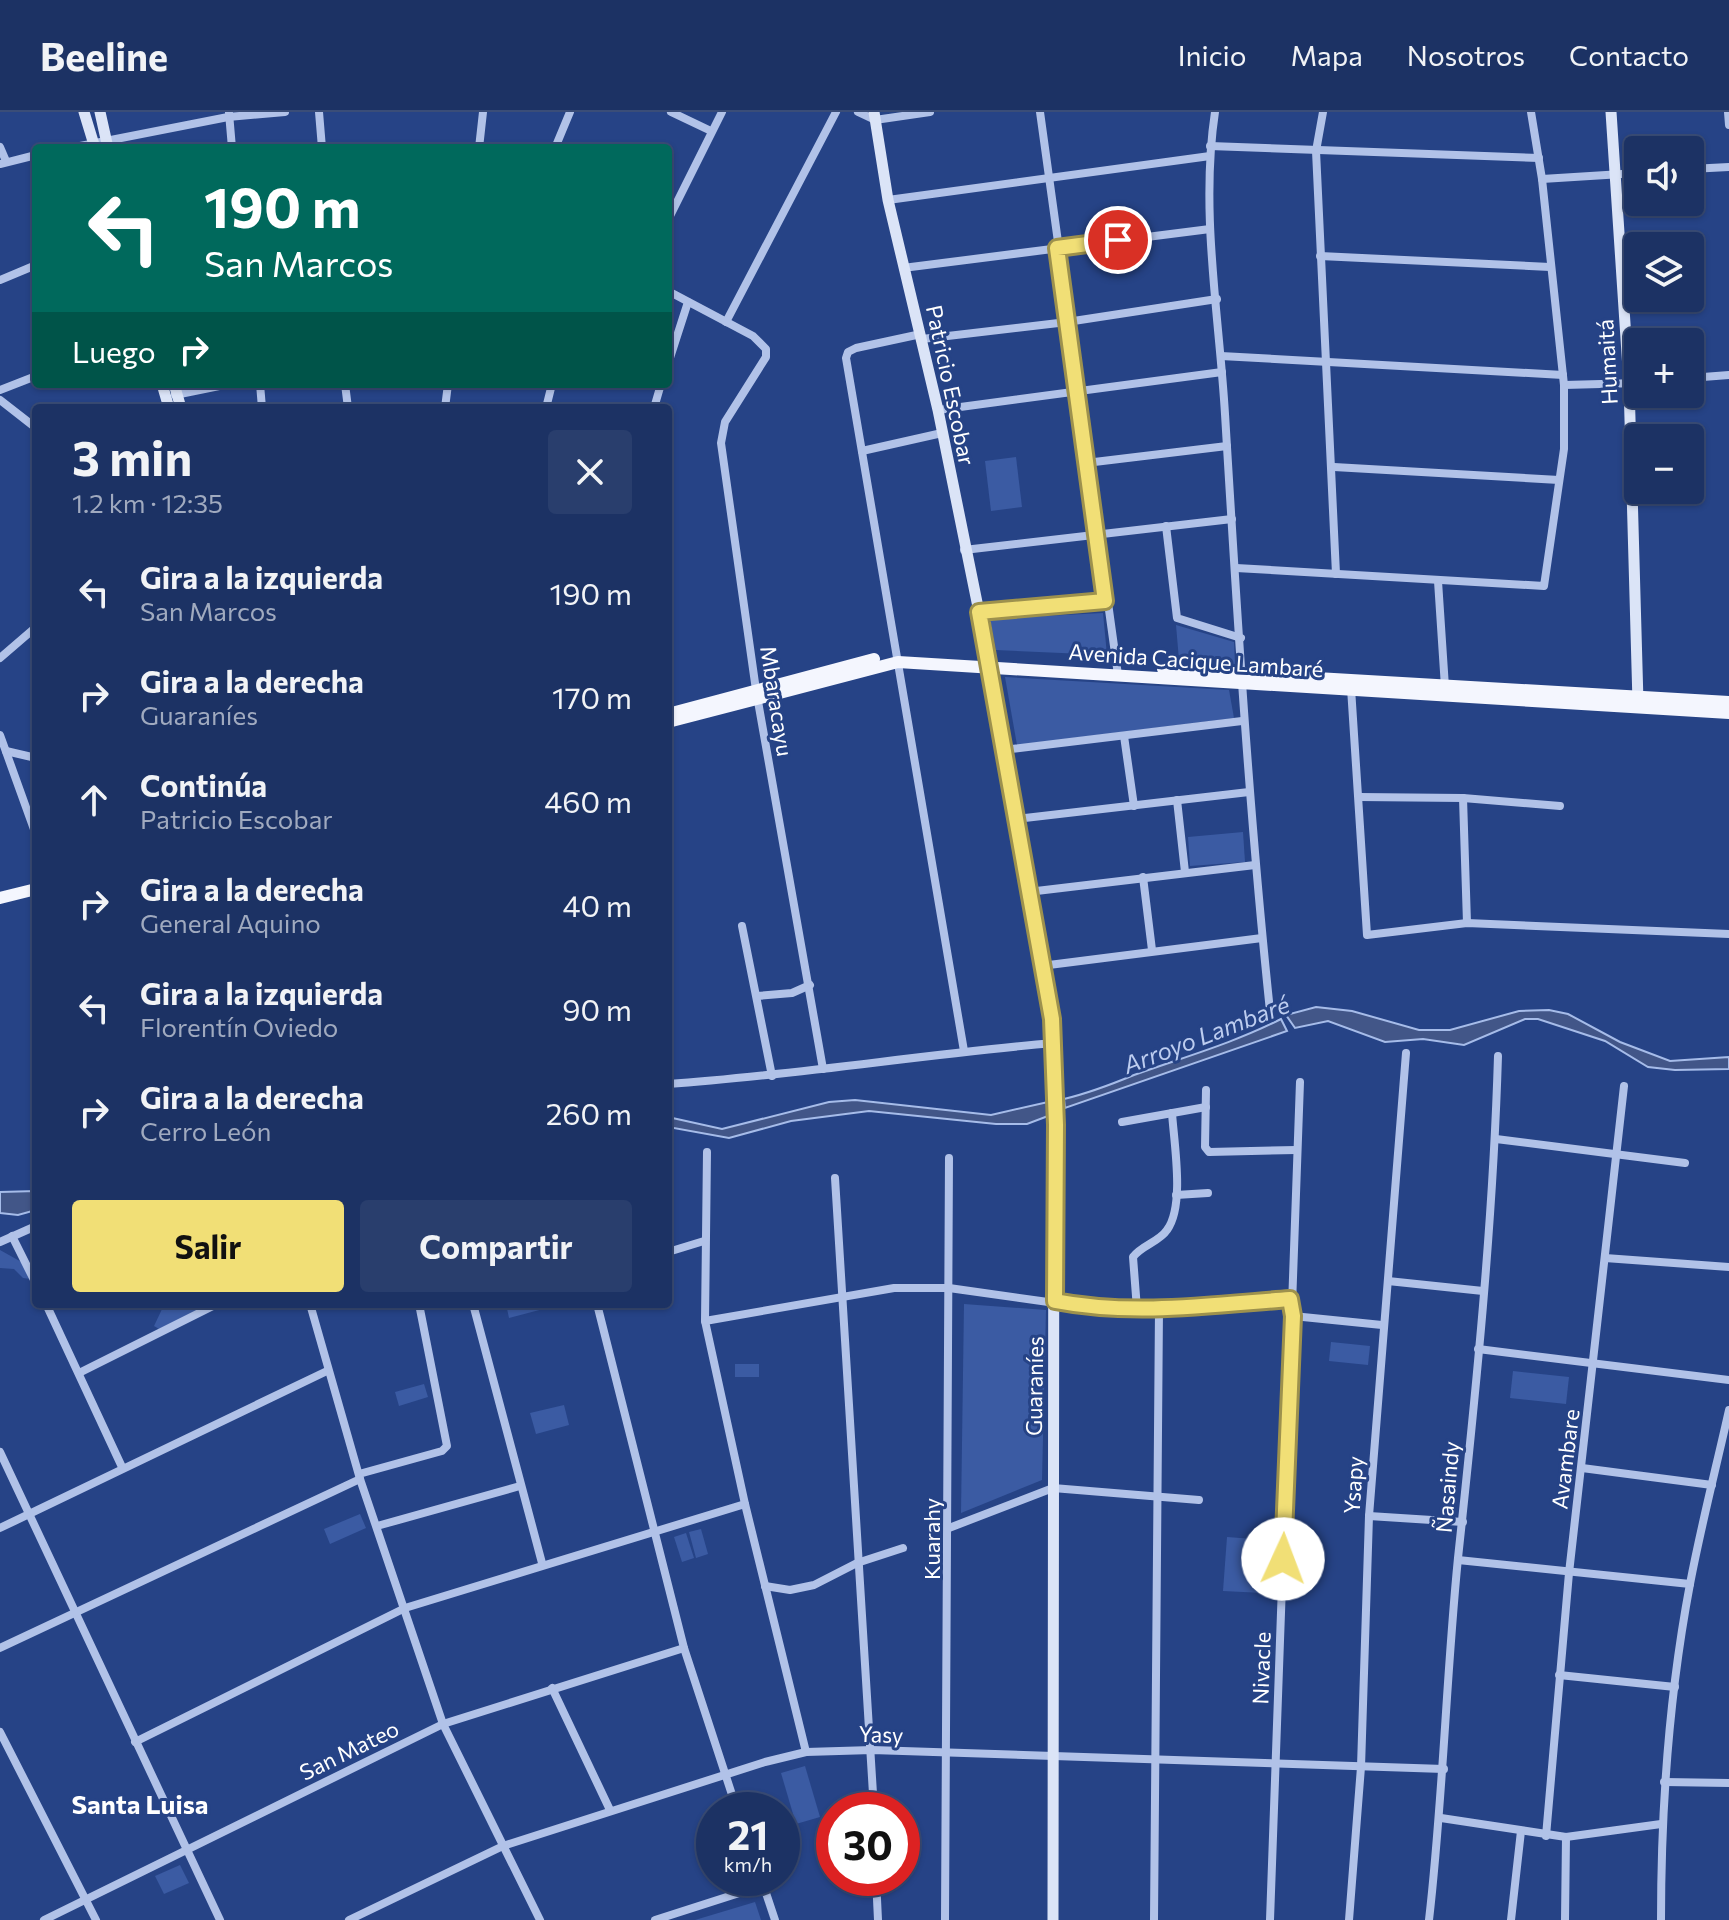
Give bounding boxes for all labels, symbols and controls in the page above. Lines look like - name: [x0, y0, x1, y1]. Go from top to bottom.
- text: Beeline: [40, 32, 168, 79]
- text: Inicio: [1178, 38, 1246, 72]
- text: Mapa: [1290, 38, 1363, 72]
- text: Nosotros: [1407, 38, 1525, 72]
- text: Contacto: [1569, 38, 1689, 72]
- map controls: [1624, 136, 1704, 504]
- button: sound: [1624, 136, 1704, 216]
- text: 190 m: [204, 171, 361, 240]
- icon: left: [72, 176, 176, 280]
- pin: [1084, 206, 1152, 274]
- icon: arrive: [1096, 218, 1140, 262]
- button: layers: [1624, 232, 1704, 312]
- text: San Marcos: [204, 240, 394, 284]
- street label: Patricio Escobar: [921, 302, 981, 468]
- street label: Humaitá: [1591, 319, 1623, 405]
- icon: right: [172, 328, 216, 372]
- button: +: [1624, 328, 1704, 408]
- text: Luego: [72, 332, 156, 369]
- button: −: [1624, 424, 1704, 504]
- text: 3 min: [72, 427, 192, 486]
- button: close: [548, 430, 632, 514]
- text: 1.2 km · 12:35: [72, 487, 223, 518]
- text: Gira a la izquierda: [140, 558, 383, 595]
- icon: left: [72, 570, 116, 614]
- text: 190 m: [549, 574, 632, 611]
- text: San Marcos: [140, 595, 277, 626]
- street label: Avenida Cacique Lambaré: [1068, 638, 1324, 682]
- street label: Mbaracayu: [755, 644, 799, 758]
- text: Gira a la derecha: [140, 662, 364, 699]
- icon: right: [72, 674, 116, 718]
- text: 170 m: [552, 678, 632, 715]
- text: Guaraníes: [140, 699, 258, 730]
- text: Continúa: [140, 766, 267, 803]
- icon: ahead: [72, 778, 116, 822]
- text: 460 m: [544, 782, 632, 819]
- text: Patricio Escobar: [140, 803, 333, 834]
- text: Gira a la derecha: [140, 870, 364, 907]
- icon: right: [72, 882, 116, 926]
- text: 40 m: [563, 886, 632, 923]
- text: General Aquino: [140, 907, 321, 938]
- text: Gira a la izquierda: [140, 974, 383, 1011]
- icon: left: [72, 986, 116, 1030]
- water label: Arroyo Lambaré: [1118, 988, 1294, 1079]
- text: 90 m: [562, 990, 632, 1027]
- text: Florentín Oviedo: [140, 1011, 338, 1042]
- text: Gira a la derecha: [140, 1078, 364, 1115]
- icon: right: [72, 1090, 116, 1134]
- text: 260 m: [546, 1094, 632, 1131]
- text: Cerro León: [140, 1115, 271, 1146]
- button: Salir: [72, 1200, 344, 1292]
- button: Compartir: [360, 1200, 632, 1292]
- street label: Guaraníes: [1020, 1336, 1048, 1436]
- street label: Avambare: [1545, 1407, 1585, 1511]
- street label: Ñasaindy: [1430, 1440, 1464, 1534]
- street label: Ysapy: [1338, 1455, 1368, 1515]
- street label: Kuarahy: [918, 1498, 945, 1580]
- position arrow: [1241, 1517, 1325, 1601]
- street label: Nivacle: [1246, 1631, 1276, 1705]
- street label: San Mateo: [295, 1714, 403, 1786]
- street label: Yasy: [858, 1720, 904, 1748]
- district label: Santa Luisa: [72, 1788, 209, 1819]
- speed limit sign: 30: [816, 1792, 920, 1896]
- text: 21: [728, 1809, 768, 1858]
- text: km/h: [724, 1852, 772, 1876]

